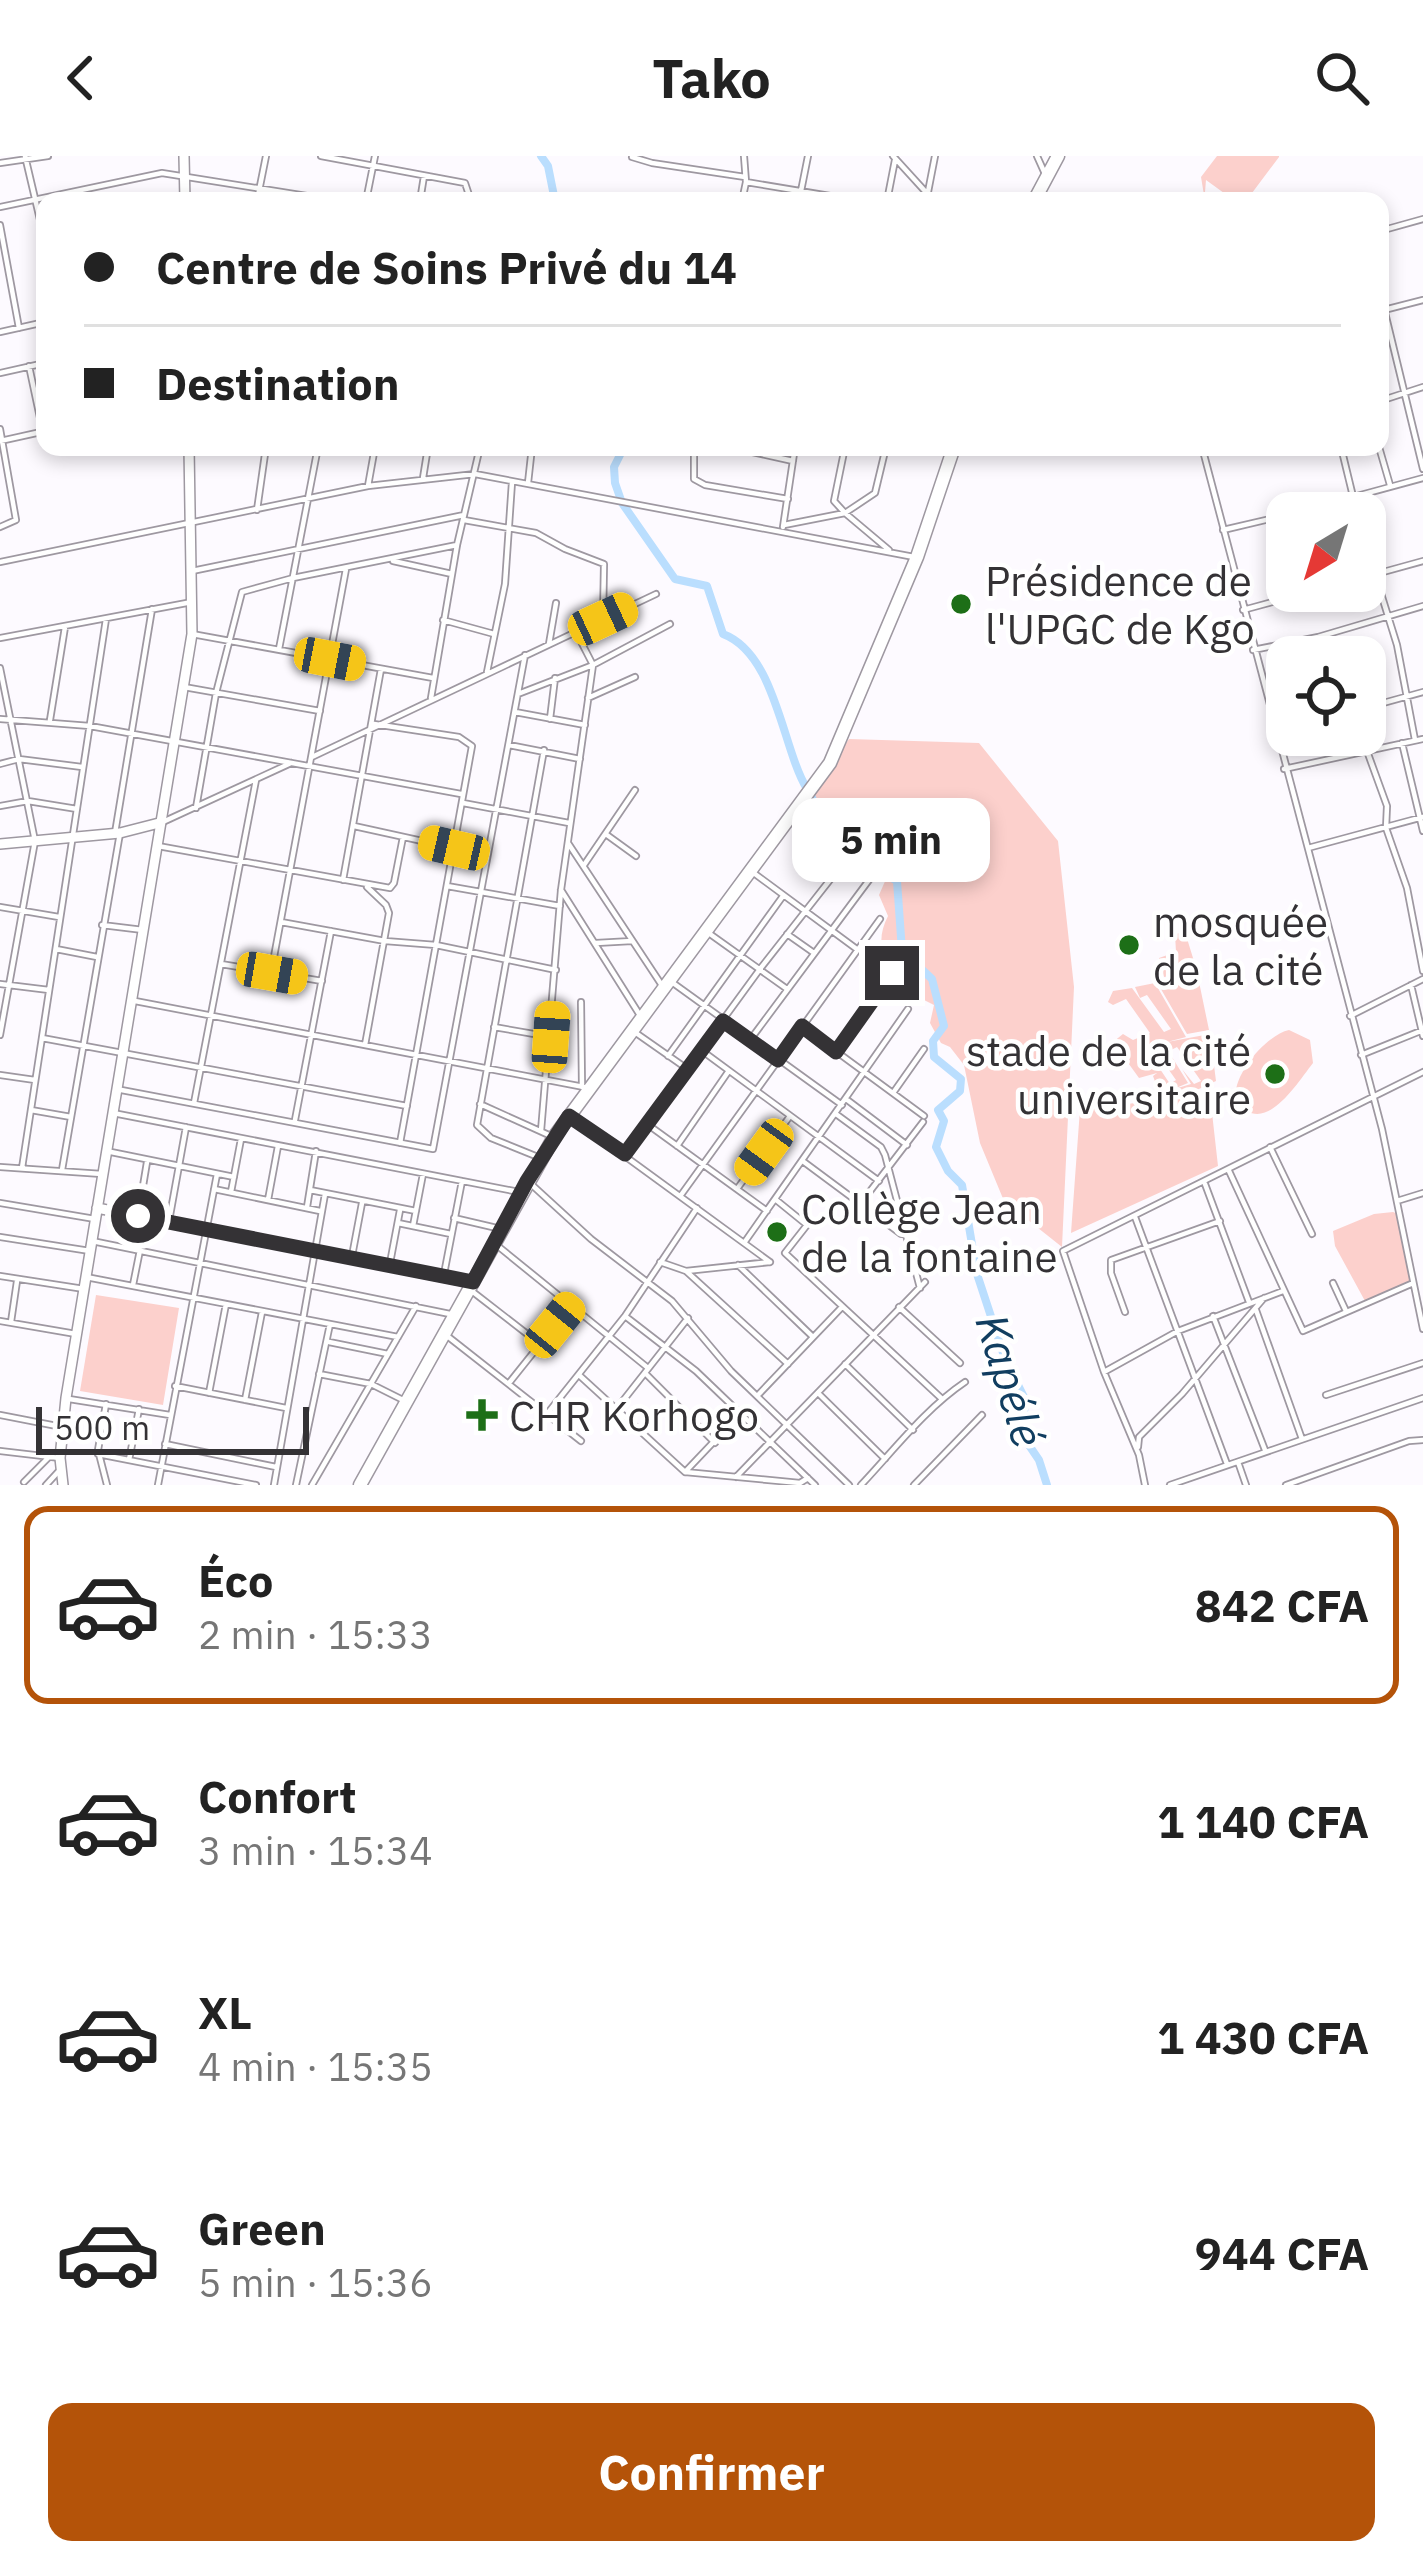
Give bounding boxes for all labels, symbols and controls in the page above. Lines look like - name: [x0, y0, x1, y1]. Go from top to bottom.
- text: Tako: [652, 43, 771, 113]
- icon: back: [48, 45, 114, 111]
- icon: search: [1309, 45, 1375, 111]
- text: Centre de Soins Privé du 14: [156, 238, 737, 296]
- text: Destination: [156, 354, 400, 412]
- north arrow: [1266, 492, 1386, 612]
- map controls: [1266, 492, 1386, 756]
- place label: Présidence de l'UPGC de Kgo: [985, 553, 1255, 656]
- car: [563, 587, 643, 651]
- marker: Présidence de l'UPGC de Kgo: [948, 591, 974, 617]
- car: [291, 634, 369, 684]
- button: locate: [1266, 636, 1386, 756]
- callout: 5 min: [793, 799, 991, 883]
- text: 5 min: [840, 814, 942, 865]
- car: [415, 822, 493, 874]
- place label: mosquée de la cité: [1153, 894, 1328, 997]
- marker: mosquée de la cité: [1116, 932, 1142, 958]
- route end: [865, 946, 919, 1000]
- car: [233, 949, 311, 997]
- car: [531, 1000, 571, 1074]
- place label: stade de la cité universitaire: [966, 1023, 1251, 1126]
- marker: stade de la cité universitaire: [1262, 1061, 1288, 1087]
- car: [728, 1112, 800, 1192]
- place label: Collège Jean de la fontaine: [801, 1181, 1058, 1284]
- route start: [111, 1189, 165, 1243]
- marker: Collège Jean de la fontaine: [764, 1219, 790, 1245]
- car: [518, 1286, 592, 1364]
- water label: Kapélé: [963, 1307, 1059, 1453]
- place label: CHR Korhogo: [509, 1388, 759, 1443]
- marker: CHR Korhogo: [466, 1399, 498, 1431]
- scale bar: [36, 1401, 309, 1454]
- text: 500 m: [54, 1406, 150, 1449]
- icon: car: [54, 1551, 162, 1659]
- text: Éco: [198, 1551, 273, 1609]
- text: 842 CFA: [1195, 1576, 1369, 1634]
- text: 2 min · 15:33: [198, 1609, 433, 1660]
- icon: car: [54, 1767, 162, 1875]
- text: Confort: [198, 1767, 357, 1825]
- text: 1 140 CFA: [1157, 1792, 1369, 1850]
- text: 3 min · 15:34: [198, 1825, 433, 1876]
- icon: car: [54, 1983, 162, 2091]
- text: XL: [198, 1983, 252, 2041]
- text: 1 430 CFA: [1157, 2008, 1369, 2066]
- text: 4 min · 15:35: [198, 2041, 433, 2092]
- icon: car: [54, 2199, 162, 2307]
- text: Green: [198, 2199, 326, 2257]
- text: 944 CFA: [1195, 2224, 1369, 2282]
- text: 5 min · 15:36: [198, 2257, 433, 2308]
- button: Confirmer: [48, 2403, 1375, 2541]

